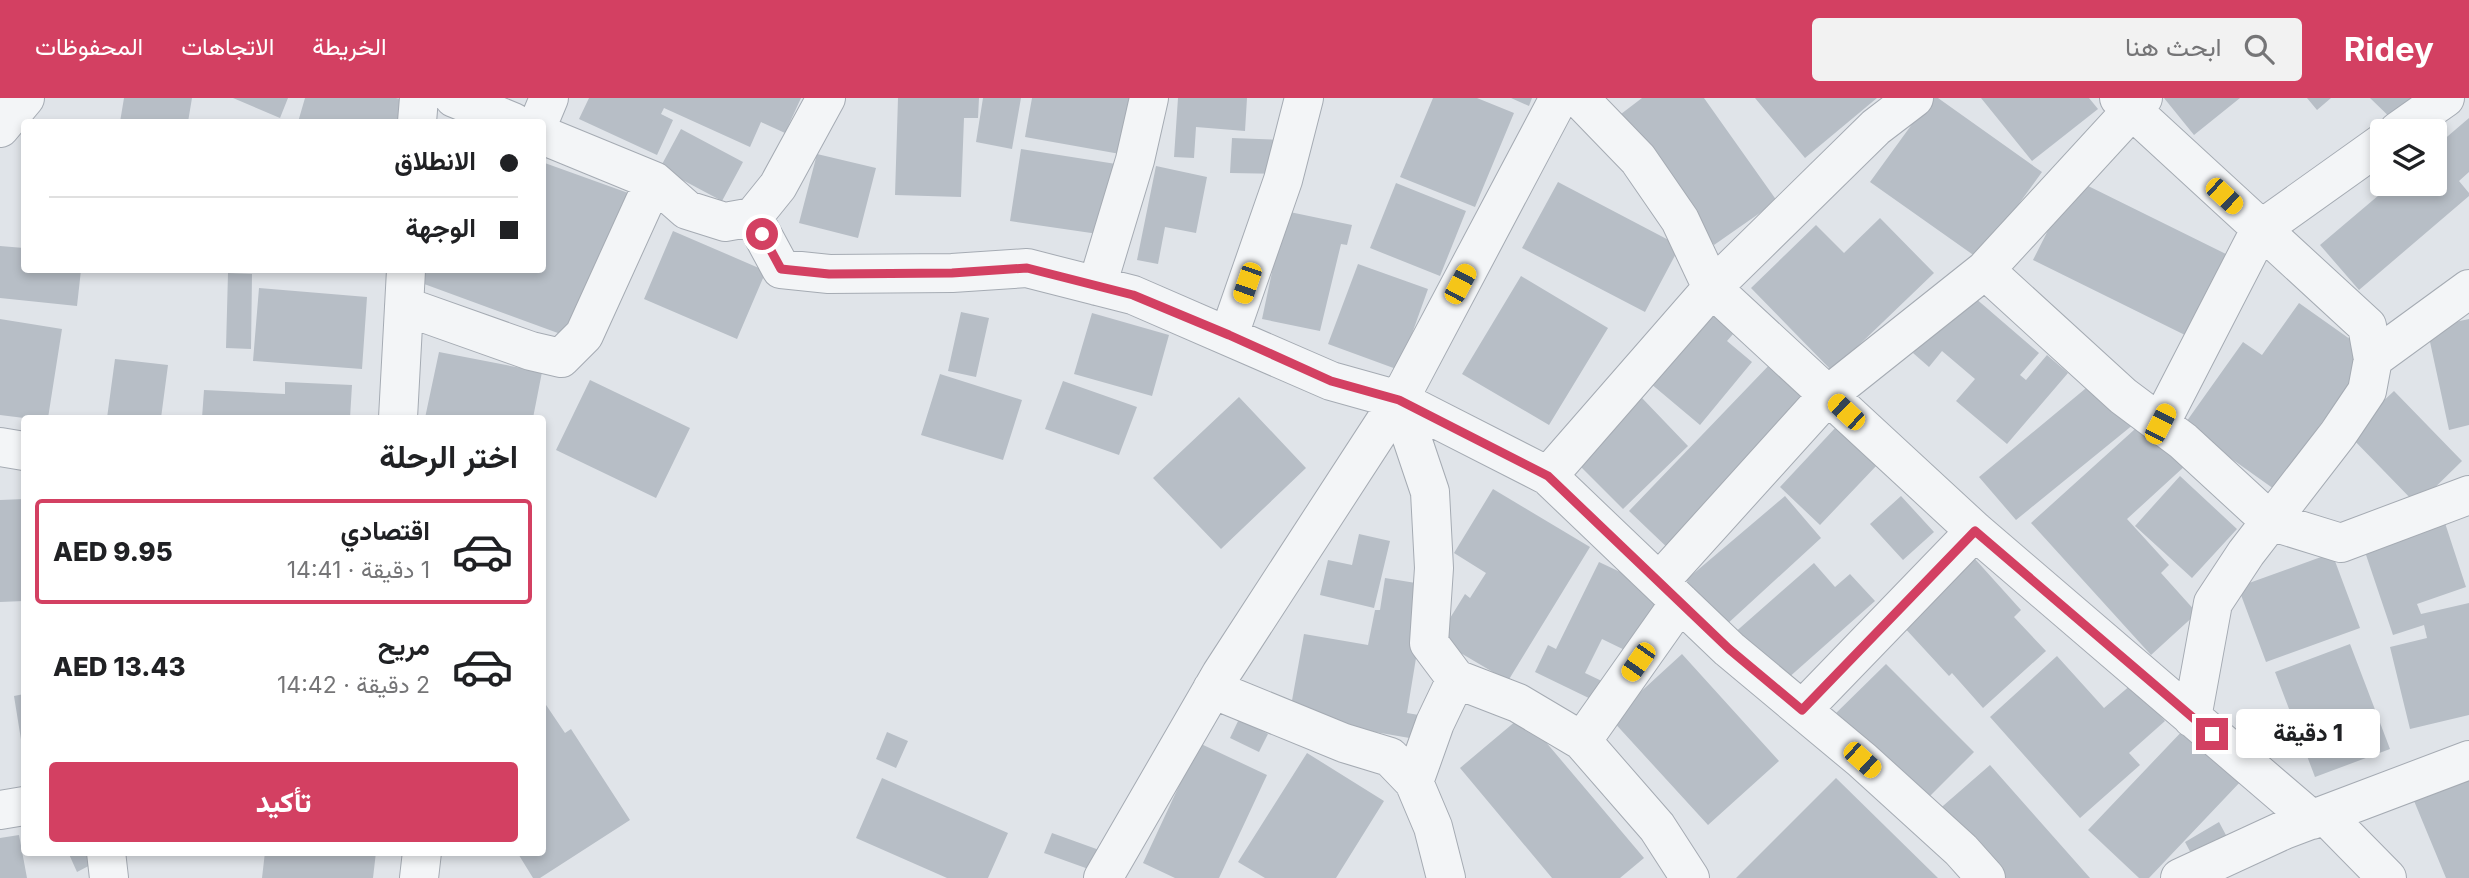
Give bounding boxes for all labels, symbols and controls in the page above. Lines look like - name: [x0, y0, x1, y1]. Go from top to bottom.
- search box: [1812, 18, 2302, 81]
- text: Ridey: [2344, 29, 2434, 69]
- icon: search: [2240, 30, 2278, 68]
- text: ابحث هنا: [2125, 31, 2222, 62]
- text: المحفوظات: [35, 32, 143, 61]
- text: الاتجاهات: [181, 32, 274, 61]
- text: الخريطة: [312, 32, 387, 61]
- map controls: [2370, 119, 2447, 196]
- button: layers: [2370, 119, 2447, 196]
- text: الانطلاق: [394, 145, 476, 176]
- car: [2202, 174, 2247, 218]
- text: الوجهة: [405, 212, 476, 243]
- route start: [746, 218, 778, 250]
- car: [1231, 260, 1264, 306]
- car: [1441, 261, 1480, 307]
- car: [1824, 390, 1869, 434]
- car: [2142, 401, 2179, 447]
- text: اختر الرحلة: [379, 437, 518, 476]
- text: اقتصادي: [341, 515, 430, 546]
- icon: car: [451, 520, 514, 583]
- text: AED 9.95: [53, 536, 173, 567]
- text: 1 دقيقة · 14:41: [287, 556, 430, 584]
- text: مريح: [378, 630, 430, 661]
- icon: car: [451, 635, 514, 698]
- car: [1618, 639, 1659, 685]
- text: AED 13.43: [53, 651, 186, 682]
- text: 2 دقيقة · 14:42: [277, 671, 430, 699]
- callout: 1 دقيقة: [2236, 710, 2380, 758]
- route end: [2196, 718, 2228, 750]
- text: 1 دقيقة: [2273, 719, 2343, 747]
- car: [1840, 738, 1885, 782]
- button: تأكيد: [49, 762, 518, 842]

